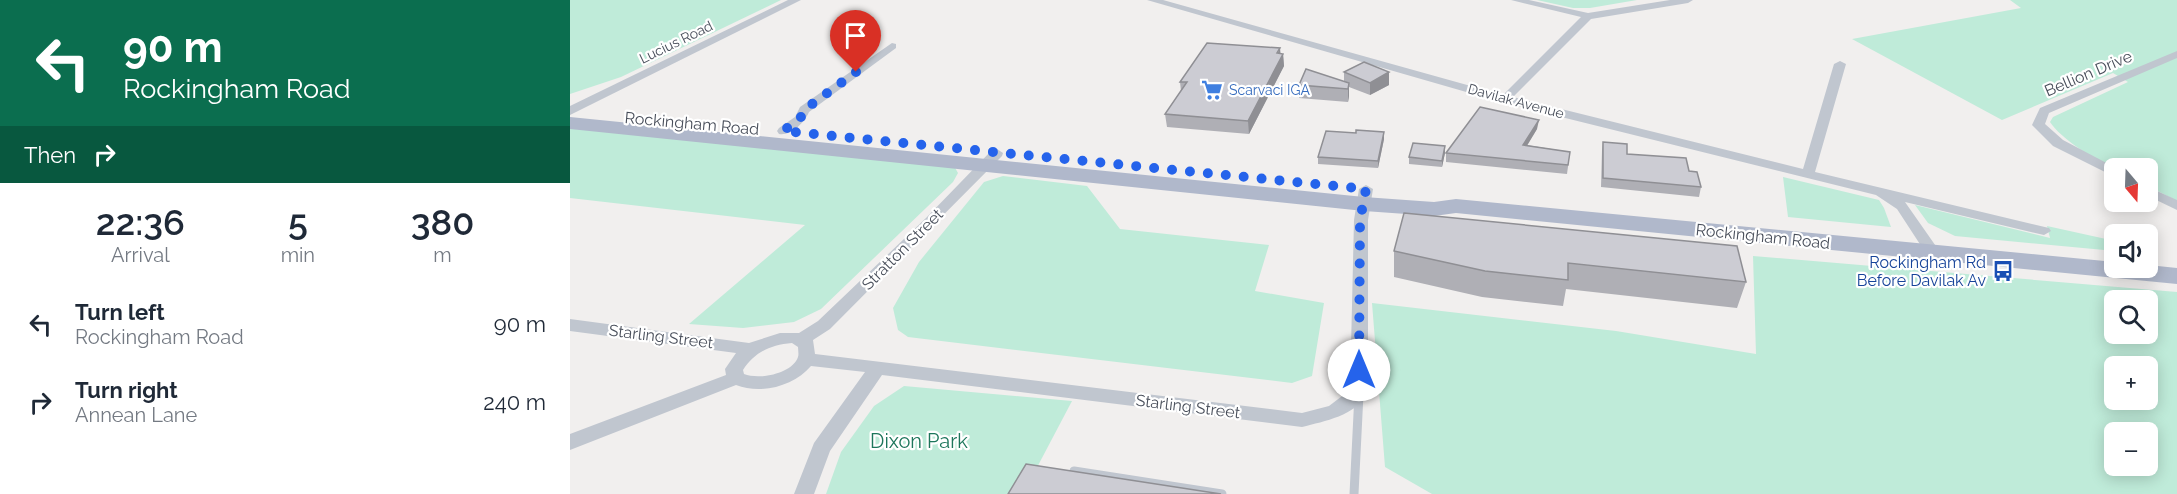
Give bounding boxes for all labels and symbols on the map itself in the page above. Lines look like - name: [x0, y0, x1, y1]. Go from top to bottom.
- pin: [830, 10, 881, 72]
- street label: Lucius Road: [637, 17, 715, 67]
- street label: Bellion Drive: [2042, 46, 2135, 100]
- supermarket icon: Scarvaci IGA: [1200, 78, 1224, 102]
- street label: Davilak Avenue: [1466, 80, 1566, 122]
- place label: Scarvaci IGA: [1229, 82, 1310, 98]
- street label: Rockingham Road: [624, 108, 760, 139]
- north arrow: [2104, 158, 2158, 212]
- street label: Stratton Street: [858, 204, 947, 294]
- street label: Rockingham Road: [1695, 220, 1831, 253]
- place label: Rockingham Rd Before Davilak Av: [1857, 253, 1986, 290]
- bus stop icon: Rockingham Rd Before Davilak Av: [1991, 259, 2015, 283]
- street label: Starling Street: [608, 321, 715, 352]
- position arrow: [1327, 338, 1391, 402]
- street label: Starling Street: [1135, 391, 1242, 422]
- park label: Dixon Park: [870, 429, 968, 453]

